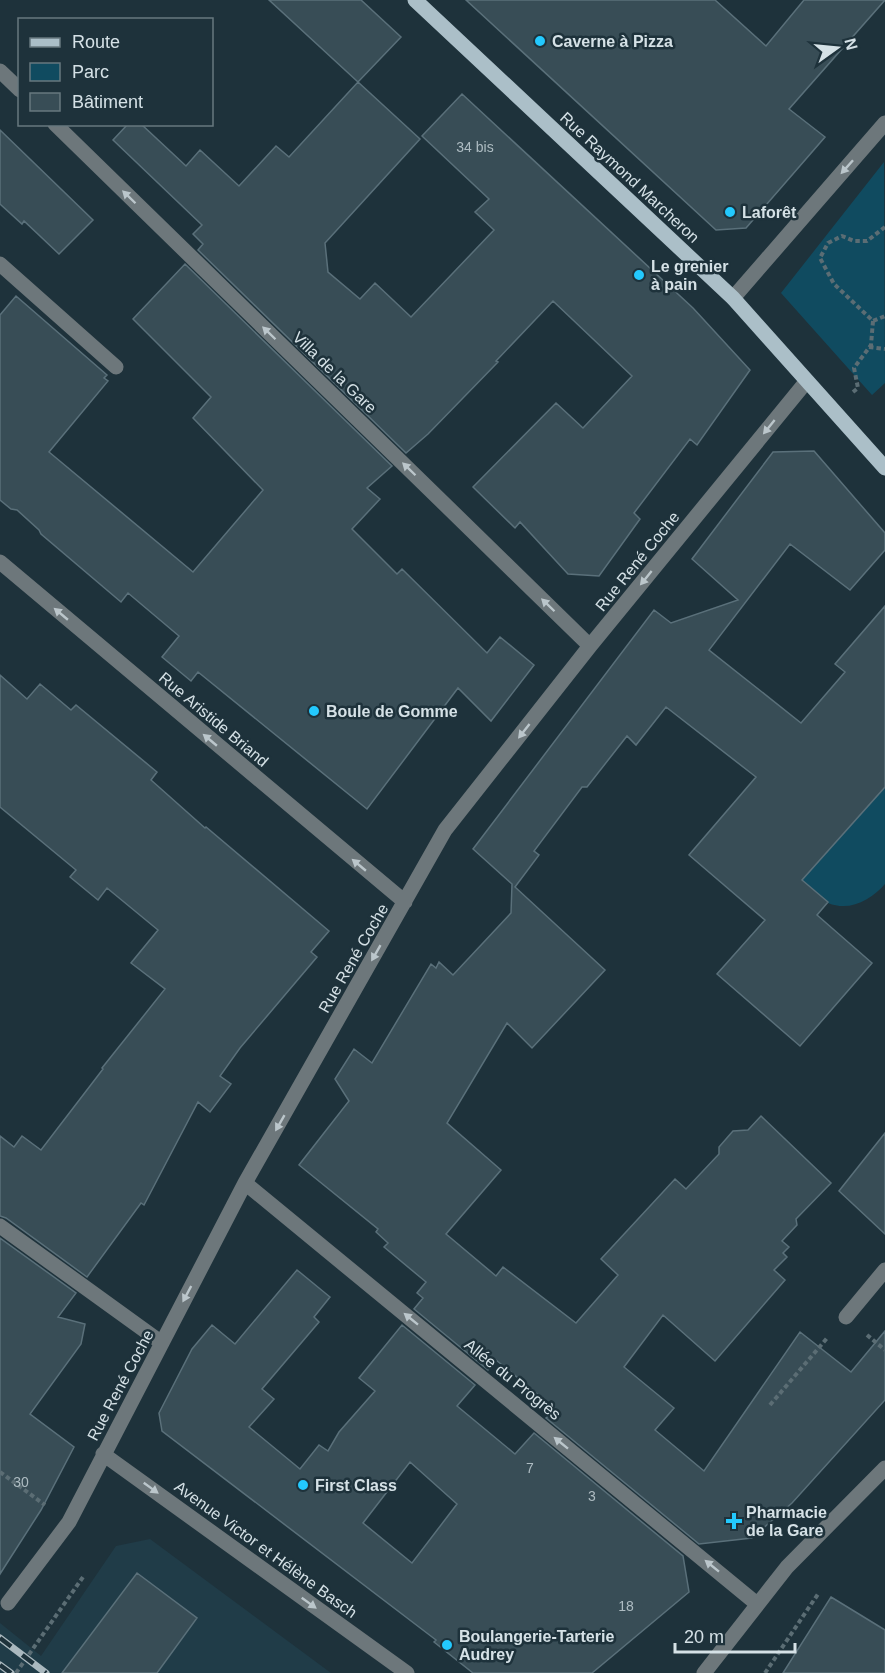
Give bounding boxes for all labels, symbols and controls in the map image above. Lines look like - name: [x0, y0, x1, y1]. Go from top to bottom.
- legend: [18, 18, 213, 126]
- north arrow: [807, 18, 867, 78]
- text: Route: [72, 32, 120, 52]
- place label: Caverne à Pizza: [552, 33, 673, 50]
- marker: Caverne à Pizza: [533, 34, 547, 48]
- text: N: [841, 36, 861, 52]
- text: Parc: [72, 62, 109, 82]
- text: Bâtiment: [72, 92, 143, 112]
- street label: Rue Raymond Marcheron: [557, 109, 702, 246]
- house number: 34 bis: [456, 139, 494, 155]
- one-way arrow: [840, 160, 854, 175]
- one-way arrow: [122, 190, 137, 204]
- place label: Laforêt: [742, 204, 797, 221]
- marker: Laforêt: [723, 205, 737, 219]
- place label: Le grenier à pain: [651, 258, 728, 293]
- marker: Le grenier à pain: [632, 268, 646, 282]
- one-way arrow: [262, 327, 276, 341]
- street label: Villa de la Gare: [290, 328, 380, 416]
- one-way arrow: [764, 420, 776, 435]
- one-way arrow: [402, 463, 416, 477]
- street label: Rue René Coche: [592, 508, 683, 614]
- one-way arrow: [639, 570, 652, 586]
- one-way arrow: [542, 599, 556, 613]
- one-way arrow: [54, 608, 69, 621]
- street label: Rue Aristide Briand: [156, 669, 272, 770]
- place label: Boule de Gomme: [326, 703, 458, 720]
- marker: Boule de Gomme: [307, 704, 321, 718]
- one-way arrow: [518, 723, 530, 738]
- one-way arrow: [202, 733, 218, 746]
- one-way arrow: [351, 859, 367, 872]
- street label: Rue René Coche: [315, 901, 392, 1016]
- one-way arrow: [371, 945, 381, 962]
- one-way arrow: [274, 1115, 285, 1131]
- one-way arrow: [182, 1286, 192, 1303]
- one-way arrow: [403, 1312, 419, 1325]
- street label: Rue René Coche: [84, 1327, 157, 1443]
- street label: Allée du Progrès: [461, 1336, 564, 1423]
- one-way arrow: [553, 1436, 569, 1449]
- house number: 7: [526, 1460, 534, 1476]
- house number: 30: [13, 1474, 29, 1490]
- place label: First Class: [315, 1477, 397, 1494]
- street label: Avenue Victor et Hélène Basch: [171, 1478, 360, 1621]
- marker: First Class: [296, 1478, 310, 1492]
- one-way arrow: [142, 1482, 158, 1494]
- house number: 3: [588, 1488, 596, 1504]
- place label: Pharmacie de la Gare: [746, 1504, 827, 1539]
- marker: Pharmacie de la Gare: [727, 1514, 741, 1528]
- one-way arrow: [704, 1560, 720, 1573]
- one-way arrow: [302, 1596, 317, 1608]
- house number: 18: [618, 1598, 634, 1614]
- scale bar: [675, 1616, 795, 1654]
- text: 20 m: [684, 1627, 724, 1647]
- place label: Boulangerie-Tarterie Audrey: [459, 1628, 614, 1663]
- marker: Boulangerie-Tarterie Audrey: [440, 1638, 454, 1652]

